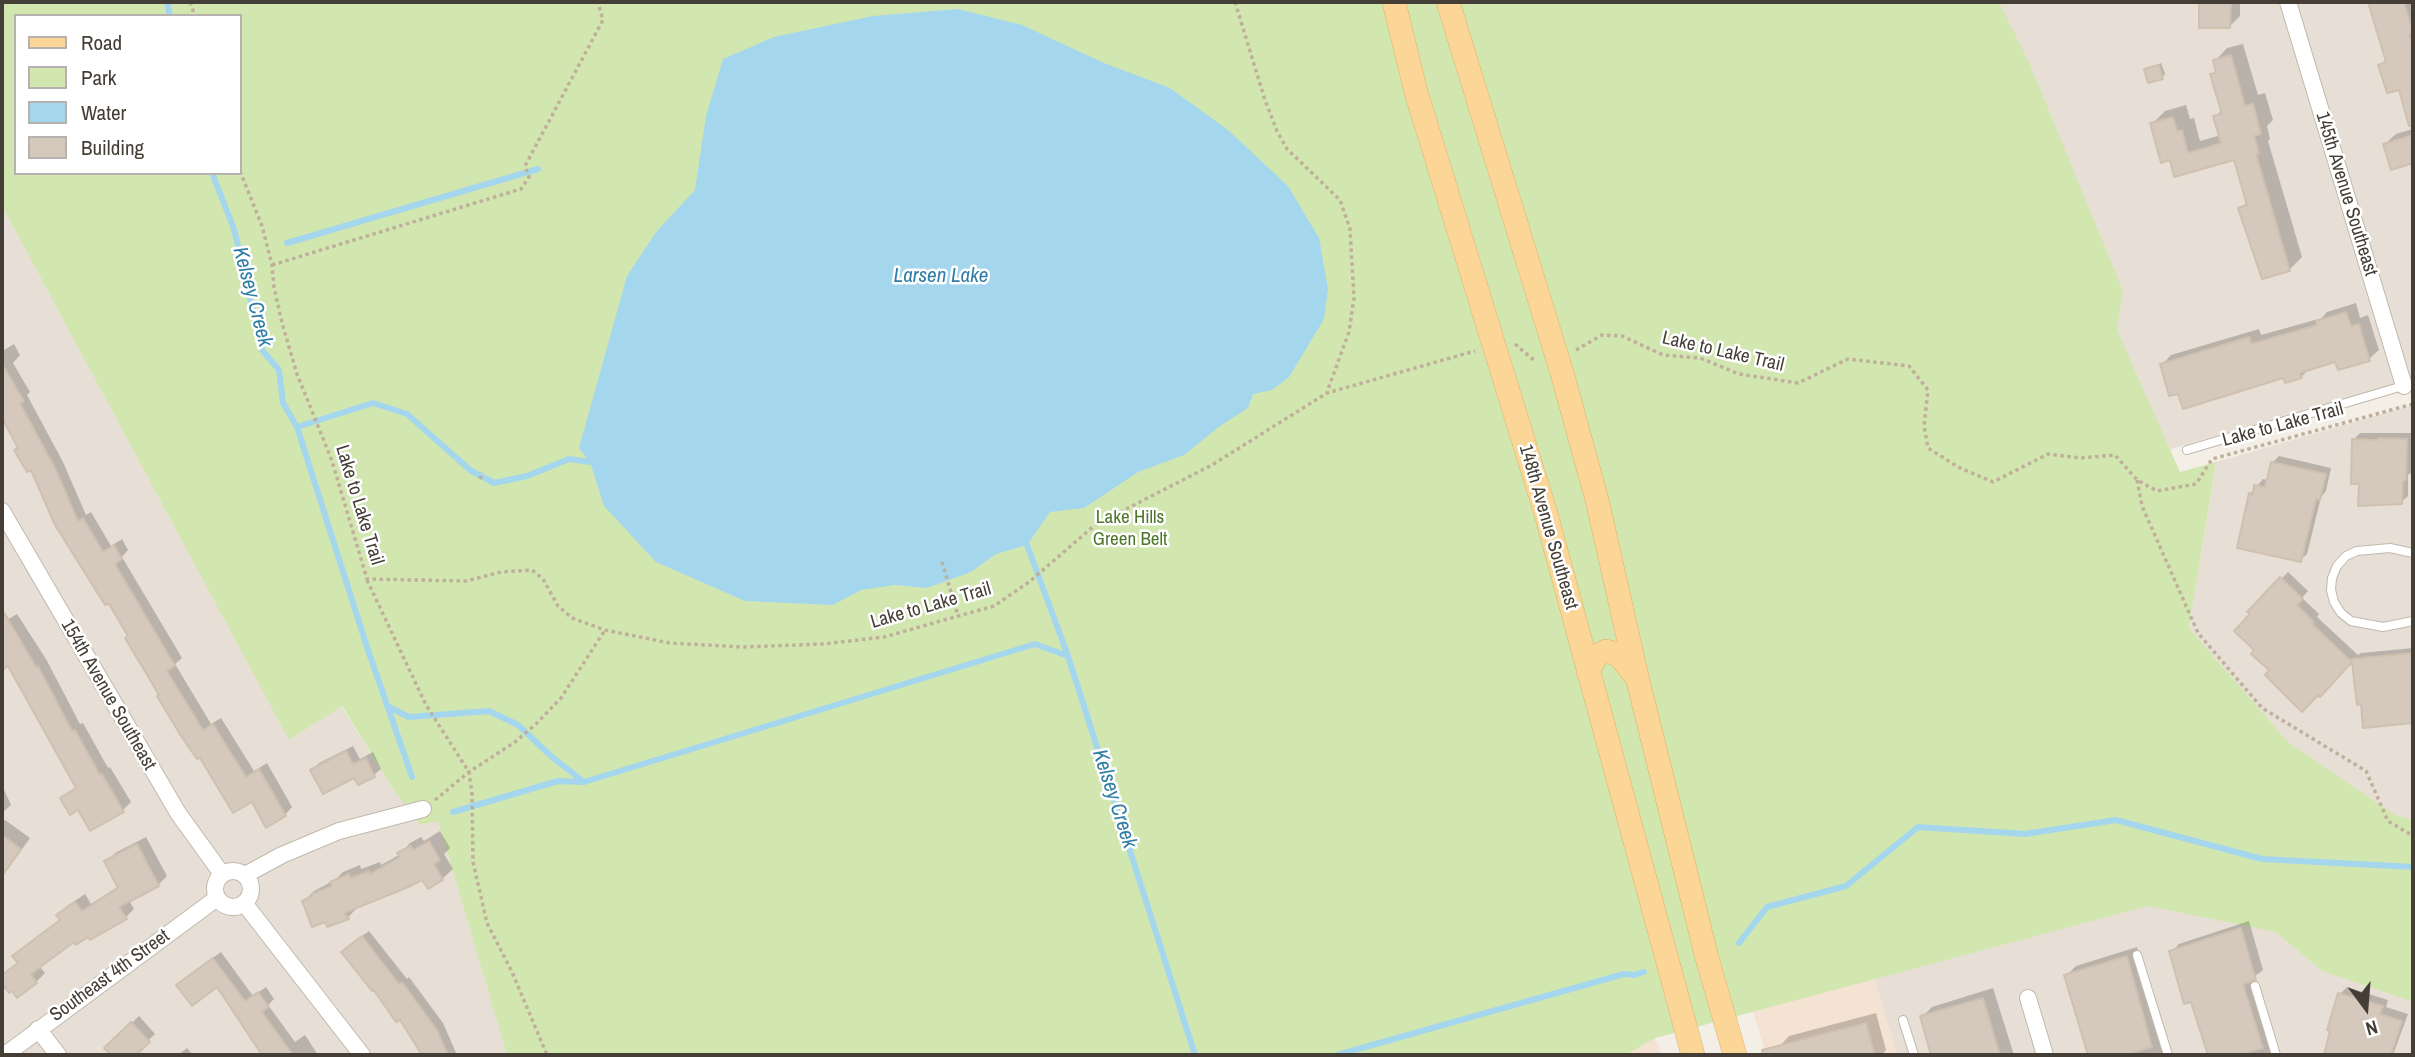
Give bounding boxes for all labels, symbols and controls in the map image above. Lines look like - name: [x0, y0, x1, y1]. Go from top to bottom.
- legend: [14, 14, 242, 175]
- text: Road: [81, 28, 122, 57]
- text: Park: [81, 63, 116, 92]
- text: Water: [81, 98, 126, 127]
- street label: 145th Avenue Southeast: [2310, 109, 2382, 279]
- text: Building: [81, 133, 144, 162]
- water label: Kelsey Creek: [227, 244, 277, 350]
- water label: Larsen Lake: [894, 263, 988, 289]
- street label: Lake to Lake Trail: [1660, 327, 1786, 377]
- street label: Lake to Lake Trail: [2220, 398, 2346, 452]
- street label: Lake to Lake Trail: [330, 442, 388, 568]
- street label: 148th Avenue Southeast: [1514, 442, 1582, 612]
- park label: Lake Hills Green Belt: [1093, 507, 1167, 551]
- street label: Lake to Lake Trail: [868, 578, 994, 634]
- street label: 154th Avenue Southeast: [56, 616, 160, 774]
- water label: Kelsey Creek: [1086, 746, 1142, 852]
- street label: Southeast 4th Street: [46, 925, 174, 1027]
- north arrow: [2331, 973, 2401, 1043]
- text: N: [2363, 1014, 2381, 1042]

